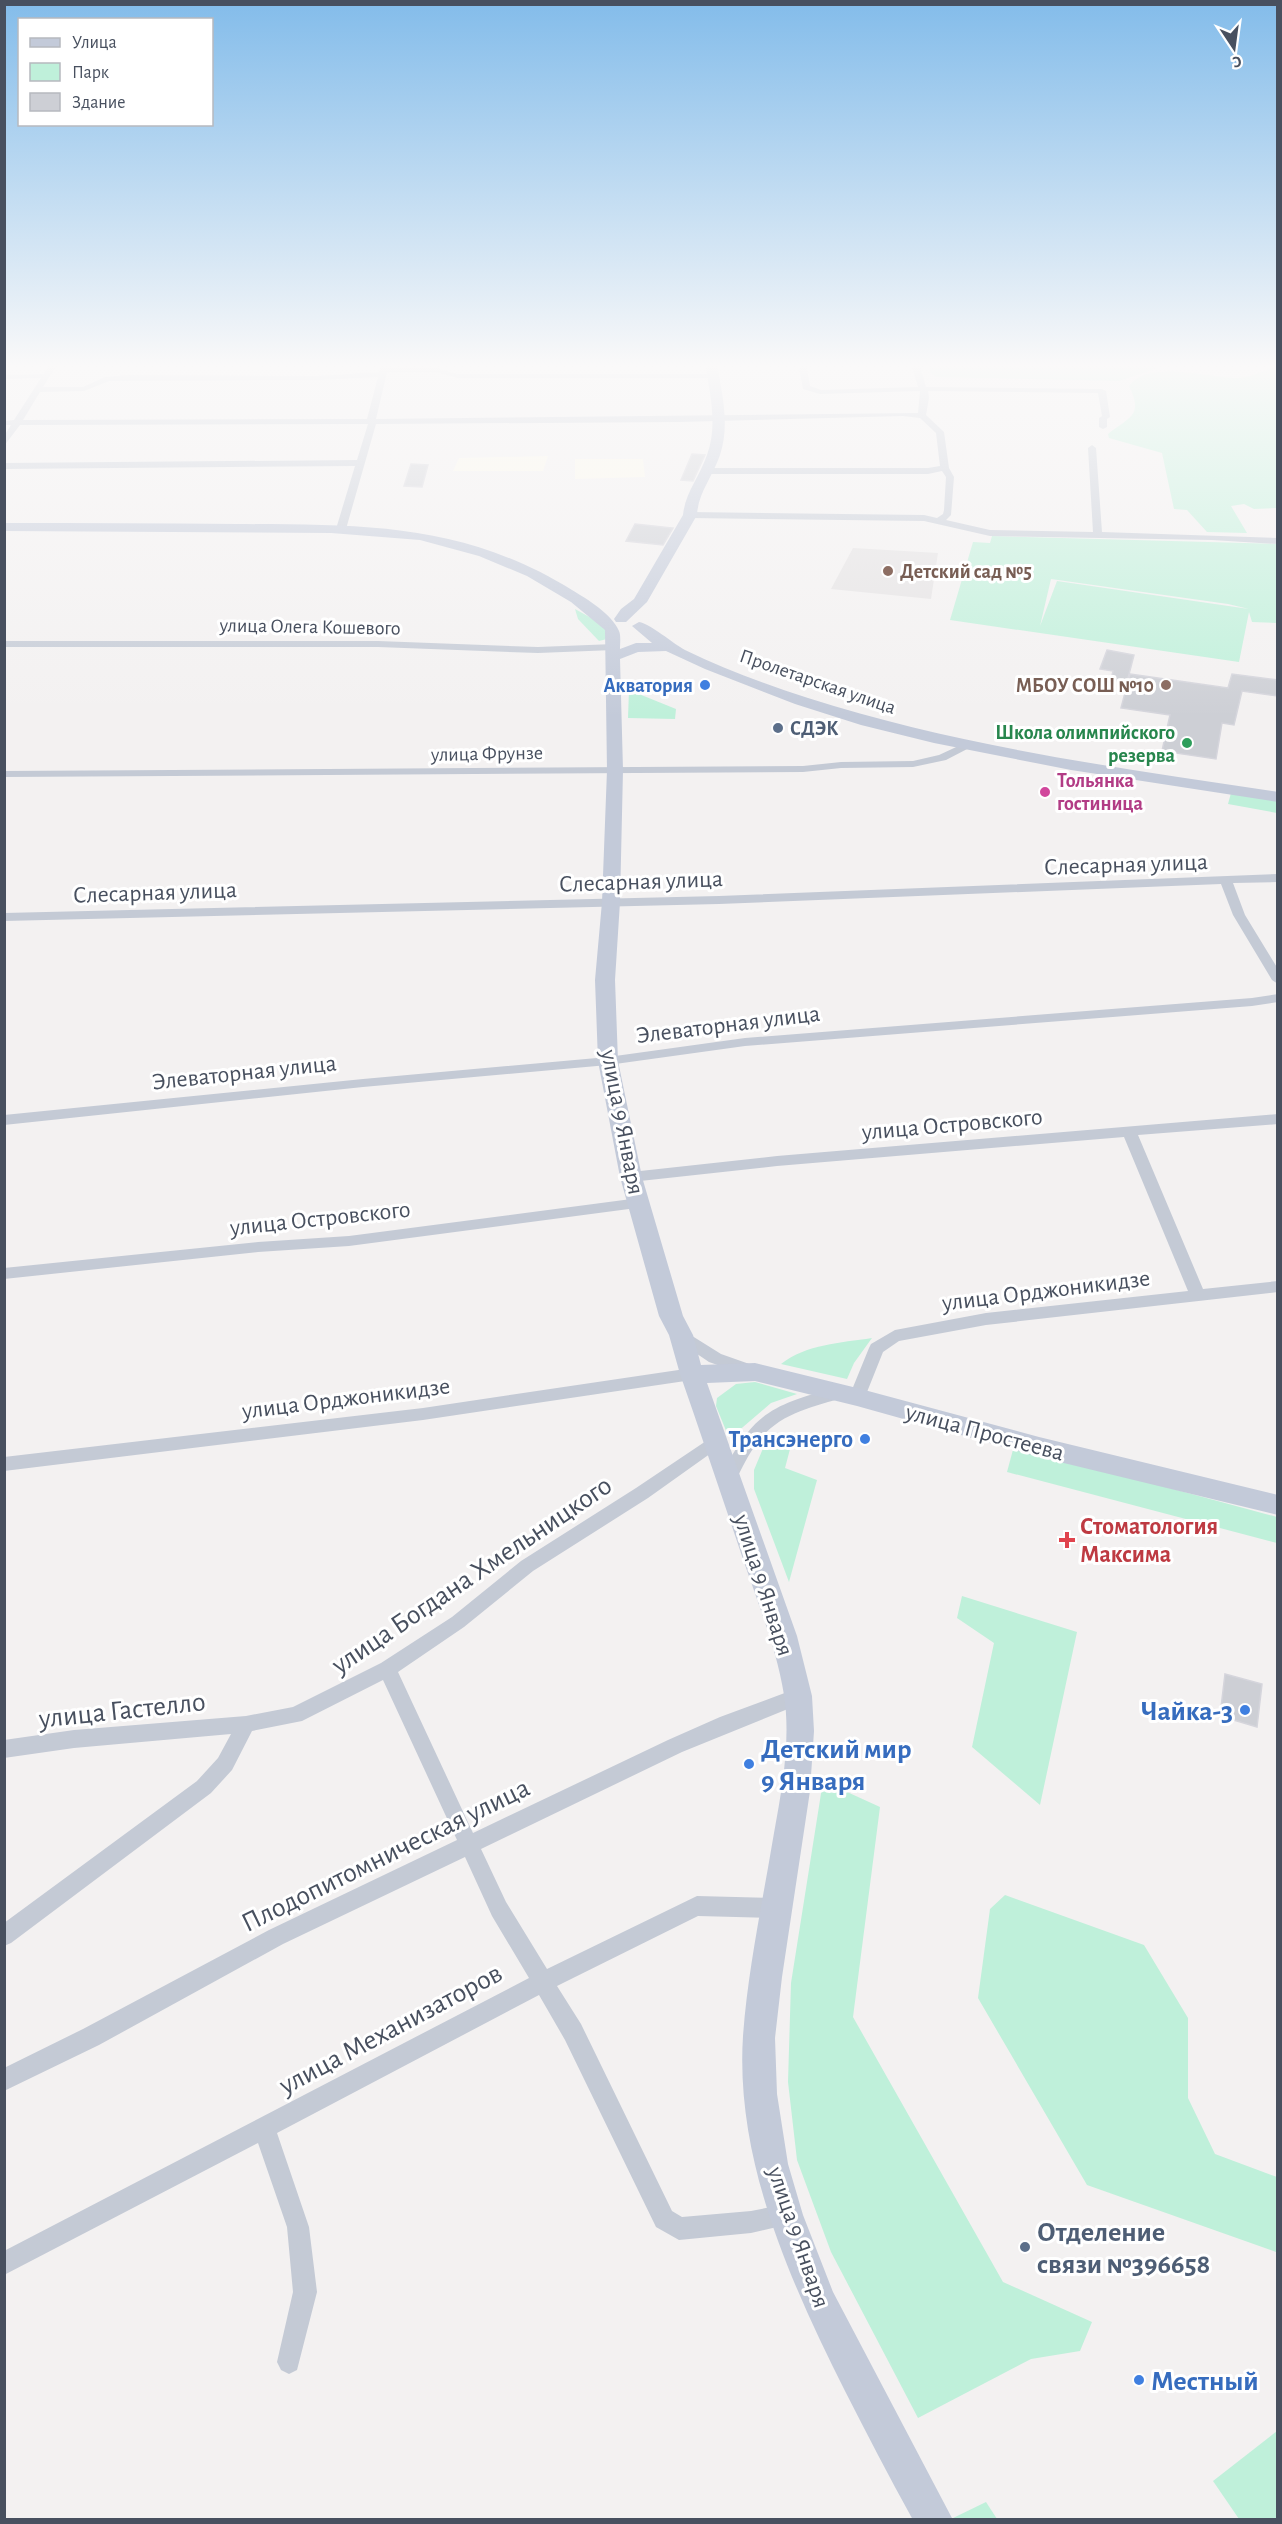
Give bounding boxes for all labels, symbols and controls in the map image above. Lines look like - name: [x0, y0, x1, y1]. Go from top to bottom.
- legend: [18, 18, 213, 126]
- north arrow: [1204, 18, 1264, 78]
- text: Улица: [72, 34, 117, 52]
- text: С: [1231, 53, 1243, 70]
- text: Парк: [72, 64, 110, 82]
- text: Здание: [72, 94, 126, 112]
- place label: Детский сад №5: [900, 562, 1032, 582]
- marker: Детский сад №5: [881, 564, 895, 578]
- street label: улица Олега Кошевого: [218, 615, 401, 639]
- street label: Пролетарская улица: [737, 646, 898, 718]
- place label: Акватория: [604, 676, 693, 696]
- place label: МБОУ СОШ №10: [1016, 676, 1154, 696]
- marker: Акватория: [698, 678, 712, 692]
- marker: МБОУ СОШ №10: [1159, 678, 1173, 692]
- place label: СДЭК: [790, 719, 839, 739]
- marker: СДЭК: [771, 721, 785, 735]
- place label: Школа олимпийского резерва: [995, 723, 1176, 766]
- marker: Школа олимпийского резерва: [1180, 736, 1194, 750]
- street label: улица Фрунзе: [430, 743, 543, 765]
- place label: Тольянка гостиница: [1057, 771, 1143, 814]
- marker: Тольянка гостиница: [1038, 785, 1052, 799]
- street label: Слесарная улица: [1044, 850, 1208, 880]
- street label: Слесарная улица: [559, 867, 723, 897]
- street label: Слесарная улица: [73, 878, 237, 908]
- street label: Элеваторная улица: [635, 1002, 822, 1048]
- street label: улица 9 Января: [596, 1047, 648, 1197]
- street label: Элеваторная улица: [151, 1051, 338, 1095]
- street label: улица Островского: [860, 1105, 1043, 1145]
- street label: улица Островского: [228, 1198, 411, 1241]
- street label: улица Орджоникидзе: [940, 1266, 1151, 1316]
- street label: улица Орджоникидзе: [240, 1374, 451, 1424]
- street label: улица Простеева: [902, 1400, 1067, 1466]
- place label: Трансэнерго: [729, 1428, 853, 1452]
- marker: Трансэнерго: [858, 1432, 872, 1446]
- street label: улица Богдана Хмельницкого: [326, 1471, 617, 1680]
- street label: улица 9 Января: [729, 1511, 797, 1659]
- place label: Стоматология Максима: [1080, 1515, 1218, 1567]
- marker: Стоматология Максима: [1058, 1531, 1076, 1549]
- street label: улица Гастелло: [37, 1688, 207, 1734]
- place label: Чайка-3: [1141, 1698, 1233, 1726]
- marker: Чайка-3: [1238, 1703, 1252, 1717]
- place label: Детский мир 9 Января: [761, 1736, 912, 1796]
- marker: Детский мир 9 Января: [742, 1757, 756, 1771]
- street label: Плодопитомническая улица: [237, 1774, 534, 1938]
- street label: улица Механизаторов: [274, 1959, 507, 2101]
- street label: улица 9 Января: [762, 2163, 833, 2311]
- place label: Отделение связи №396658: [1037, 2219, 1210, 2279]
- marker: Отделение связи №396658: [1018, 2240, 1032, 2254]
- place label: Местный: [1151, 2368, 1259, 2396]
- marker: Местный: [1132, 2373, 1146, 2387]

